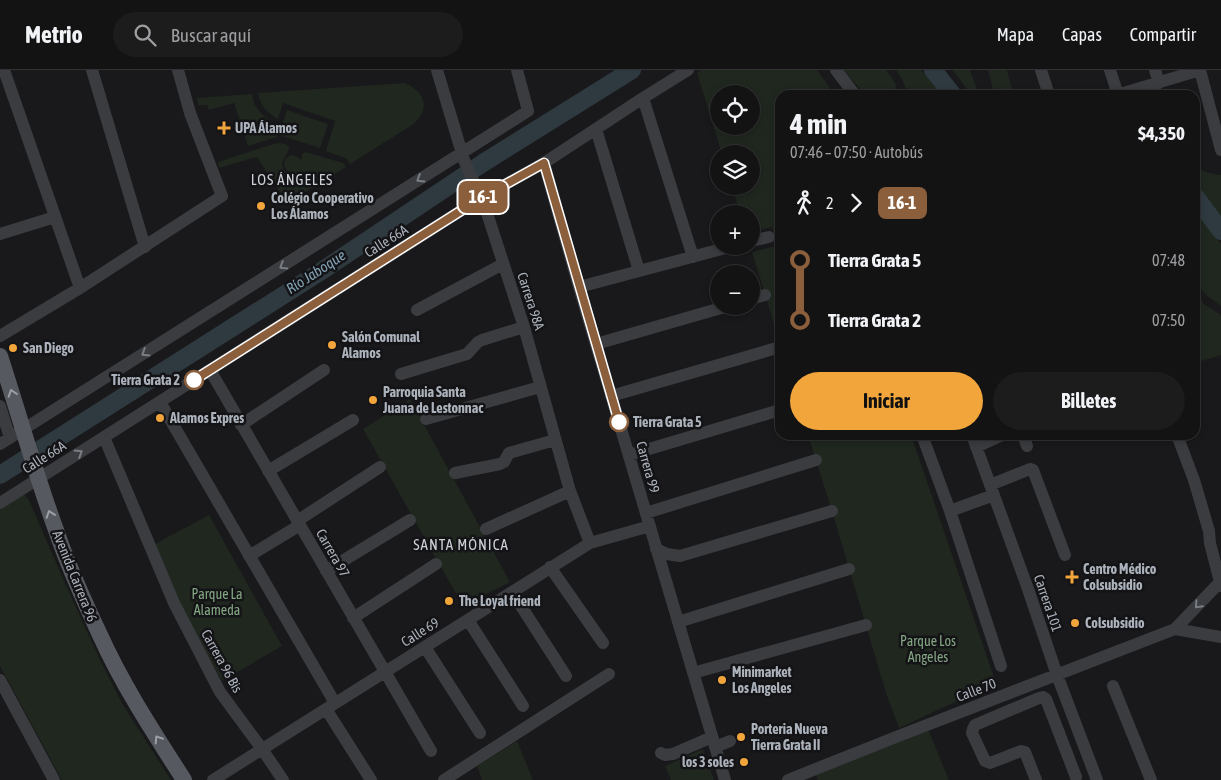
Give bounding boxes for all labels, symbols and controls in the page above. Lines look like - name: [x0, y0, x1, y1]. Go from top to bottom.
- search box: [113, 12, 463, 57]
- text: Metrio: [25, 21, 83, 48]
- icon: search: [131, 21, 159, 49]
- text: Buscar aquí: [171, 24, 251, 46]
- text: Mapa: [997, 24, 1034, 45]
- text: Capas: [1062, 24, 1102, 45]
- text: Compartir: [1130, 24, 1196, 45]
- map controls: [710, 85, 760, 315]
- button: locate: [710, 85, 760, 135]
- text: 4 min: [790, 108, 847, 140]
- place label: UPA Álamos: [235, 120, 297, 136]
- marker: UPA Álamos: [217, 121, 231, 135]
- text: $4,350: [1138, 122, 1185, 144]
- text: 07:46 – 07:50 · Autobús: [790, 143, 923, 161]
- button: layers: [710, 145, 760, 195]
- district label: LOS ÁNGELES: [251, 171, 333, 188]
- one-way arrow: [417, 173, 426, 183]
- line badge: 16-1: [448, 181, 518, 213]
- text: 16-1: [469, 186, 497, 207]
- icon: walk: [790, 189, 818, 217]
- icon: forward: [842, 189, 870, 217]
- place label: Colégio Cooperativo Los Álamos: [271, 190, 374, 222]
- text: 16-1: [888, 192, 917, 213]
- text: 2: [826, 194, 834, 212]
- marker: Colégio Cooperativo Los Álamos: [255, 200, 267, 212]
- button: +: [710, 205, 760, 255]
- street label: Calle 66A: [361, 221, 411, 261]
- water label: Río Jaboque: [283, 246, 349, 297]
- text: Tierra Grata 5: [828, 249, 921, 271]
- text: 07:48: [1152, 251, 1185, 269]
- one-way arrow: [279, 260, 288, 269]
- button: −: [710, 265, 760, 315]
- street label: Carrera 98A: [514, 270, 548, 332]
- text: Tierra Grata 2: [828, 309, 921, 331]
- text: 07:50: [1152, 311, 1185, 329]
- place label: Salón Comunal Alamos: [341, 329, 420, 361]
- marker: Salón Comunal Alamos: [326, 339, 338, 351]
- place label: San Diego: [23, 340, 74, 356]
- marker: San Diego: [7, 342, 19, 354]
- one-way arrow: [142, 346, 151, 356]
- marker: Tierra Grata 2: [184, 370, 204, 390]
- place label: Tierra Grata 2: [111, 372, 180, 388]
- button: Iniciar: [790, 372, 983, 430]
- button: Billetes: [993, 372, 1185, 430]
- place label: Parroquia Santa Juana de Lestonnac: [382, 384, 484, 416]
- one-way arrow: [7, 389, 17, 397]
- marker: Parroquia Santa Juana de Lestonnac: [367, 394, 379, 406]
- place label: Alamos Expres: [169, 410, 244, 426]
- marker: Alamos Expres: [154, 412, 166, 424]
- marker: Tierra Grata 5: [609, 412, 629, 432]
- place label: Tierra Grata 5: [633, 414, 702, 430]
- street label: Calle 66A: [19, 437, 69, 477]
- street label: Carrera 99: [633, 439, 663, 495]
- one-way arrow: [74, 449, 83, 459]
- one-way arrow: [46, 510, 56, 519]
- street label: Carrera 97: [313, 526, 353, 580]
- street label: Avenida Carrera 96: [49, 528, 101, 624]
- district label: SANTA MÓNICA: [413, 536, 509, 553]
- place label: Centro Médico Colsubsidio: [1083, 561, 1157, 593]
- marker: Centro Médico Colsubsidio: [1065, 570, 1079, 584]
- street label: Carrera 101: [1031, 572, 1065, 634]
- park label: Parque La Alameda: [192, 586, 242, 618]
- place label: The Loyal friend: [459, 593, 541, 609]
- marker: The Loyal friend: [443, 595, 455, 607]
- one-way arrow: [1195, 599, 1204, 608]
- street label: Calle 69: [398, 614, 442, 650]
- place label: Colsubsidio: [1085, 615, 1145, 631]
- marker: Colsubsidio: [1069, 617, 1081, 629]
- street label: Carrera 96 Bis: [198, 627, 246, 695]
- park label: Parque Los Angeles: [900, 633, 956, 665]
- place label: Minimarket Los Angeles: [732, 664, 792, 696]
- marker: Minimarket Los Angeles: [716, 674, 728, 686]
- street label: Calle 70: [954, 675, 999, 705]
- place label: Porteria Nueva Tierra Grata II: [751, 721, 828, 753]
- marker: Porteria Nueva Tierra Grata II: [735, 731, 747, 743]
- one-way arrow: [154, 735, 164, 744]
- place label: los 3 soles: [682, 754, 734, 770]
- marker: los 3 soles: [738, 756, 750, 768]

